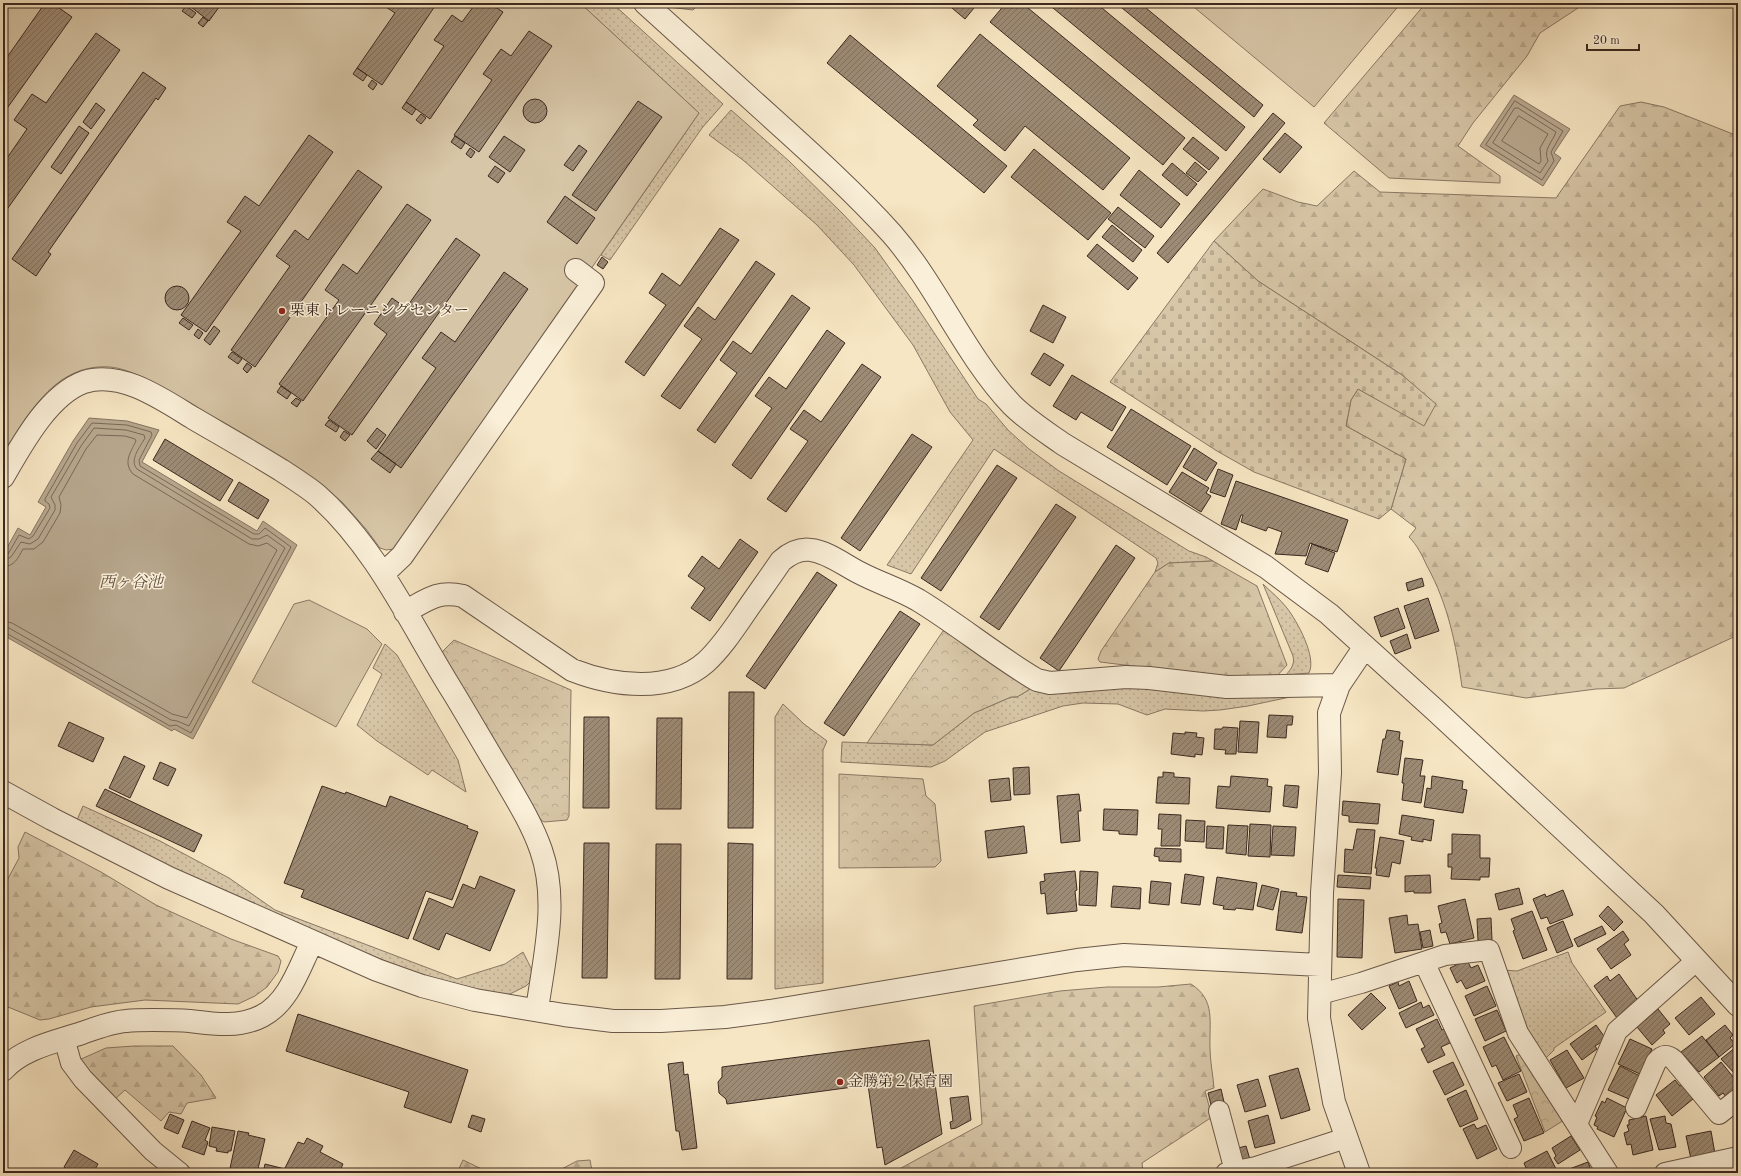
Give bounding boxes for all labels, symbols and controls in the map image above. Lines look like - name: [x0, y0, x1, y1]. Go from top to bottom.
- scale bar: [1587, 26, 1639, 52]
- text: 20 m: [1593, 35, 1620, 47]
- place label: 栗東トレーニングセンター: [290, 302, 469, 319]
- marker: 栗東トレーニングセンター: [277, 306, 287, 316]
- water label: 西ヶ谷池: [99, 573, 165, 591]
- place label: 金勝第２保育園: [848, 1073, 953, 1090]
- marker: 金勝第２保育園: [835, 1077, 845, 1087]

